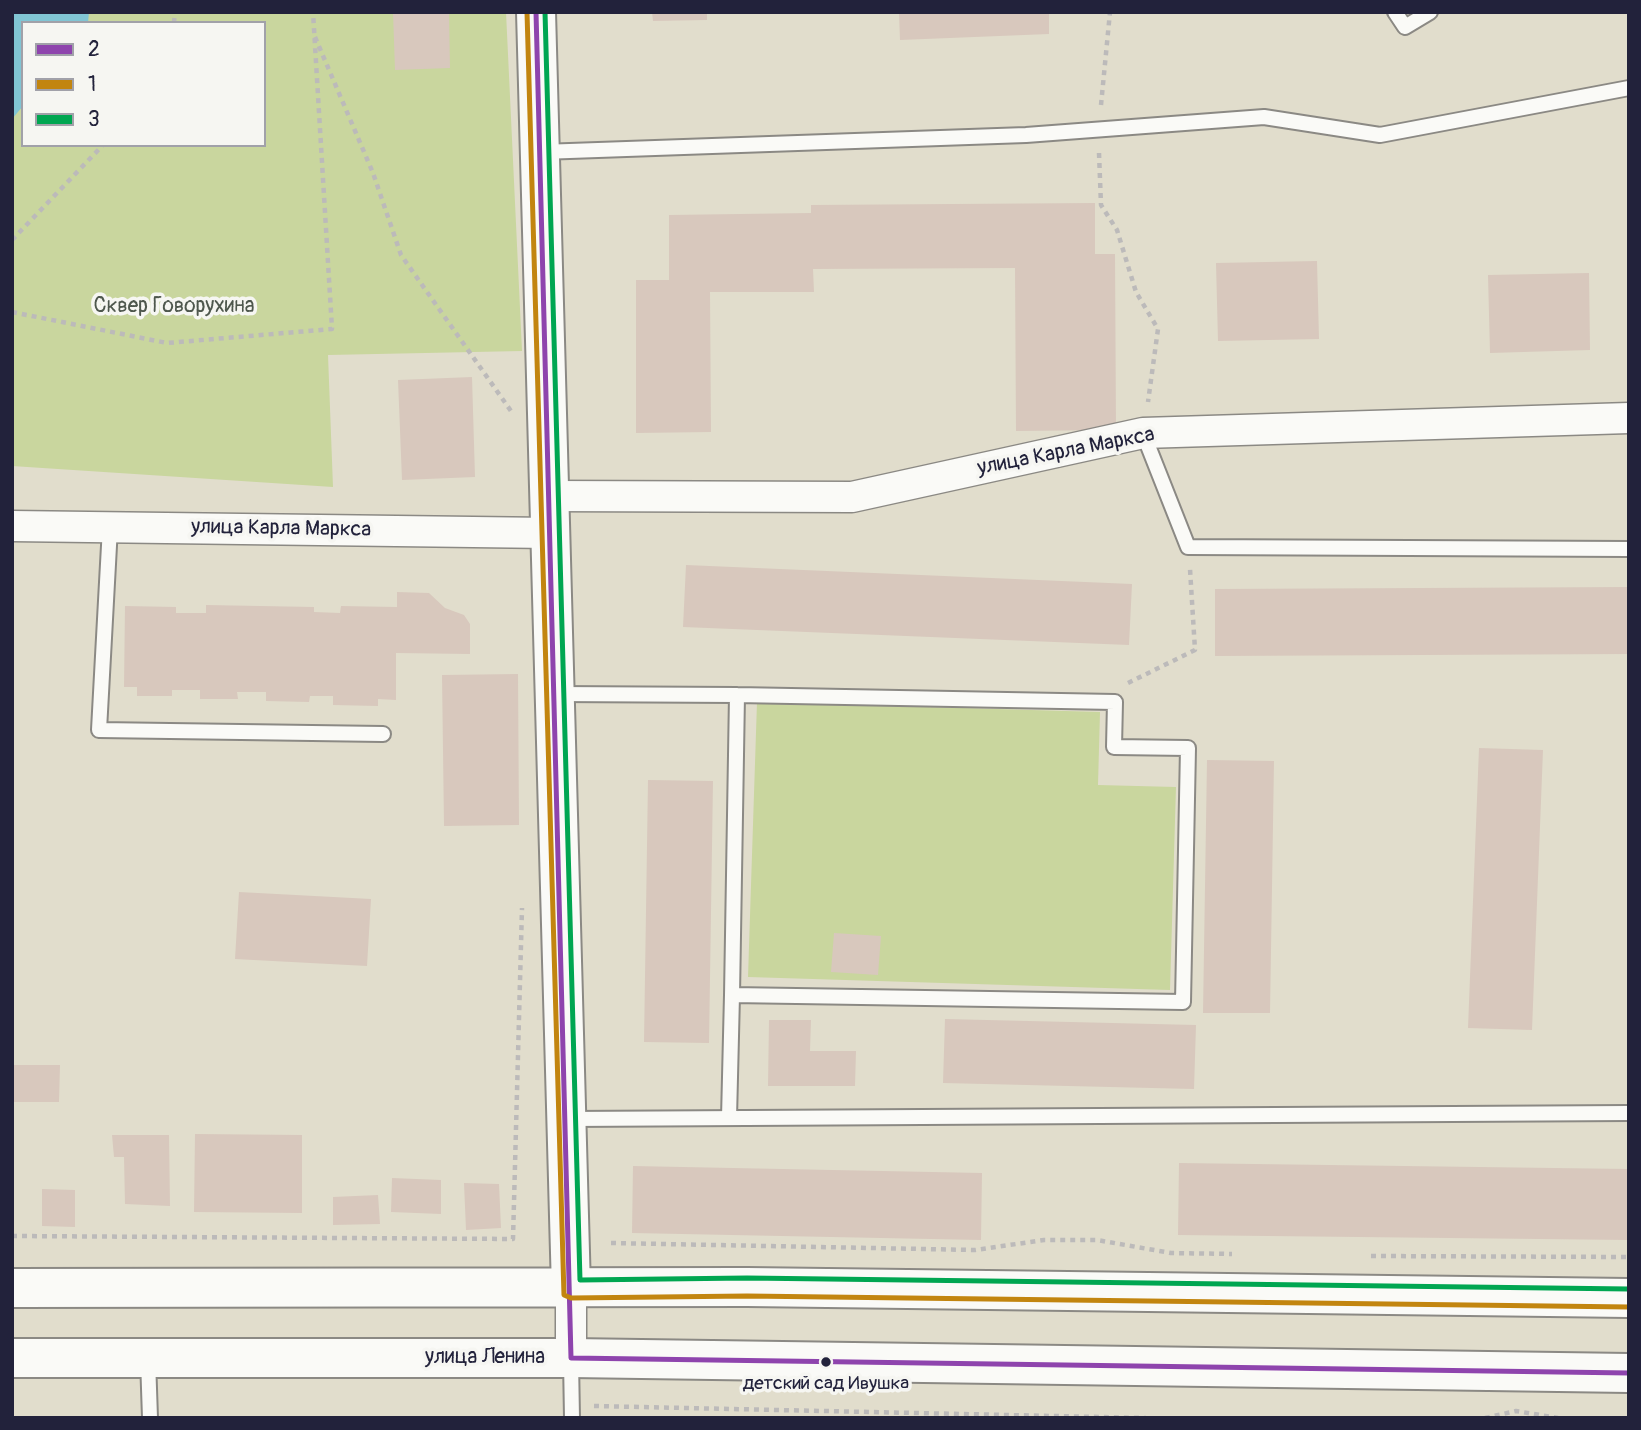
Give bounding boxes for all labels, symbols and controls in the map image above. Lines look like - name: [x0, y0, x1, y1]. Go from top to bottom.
- legend: [21, 21, 266, 147]
- text: 2: [88, 36, 100, 63]
- text: 1: [88, 71, 96, 98]
- text: 3: [88, 106, 100, 133]
- park label: Сквер Говорухина: [94, 294, 254, 320]
- street label: улица Карла Маркса: [975, 422, 1157, 482]
- street label: улица Карла Маркса: [191, 515, 371, 543]
- street label: улица Ленина: [425, 1345, 545, 1371]
- marker: детский сад Ивушка: [819, 1355, 833, 1369]
- place label: детский сад Ивушка: [743, 1373, 909, 1395]

